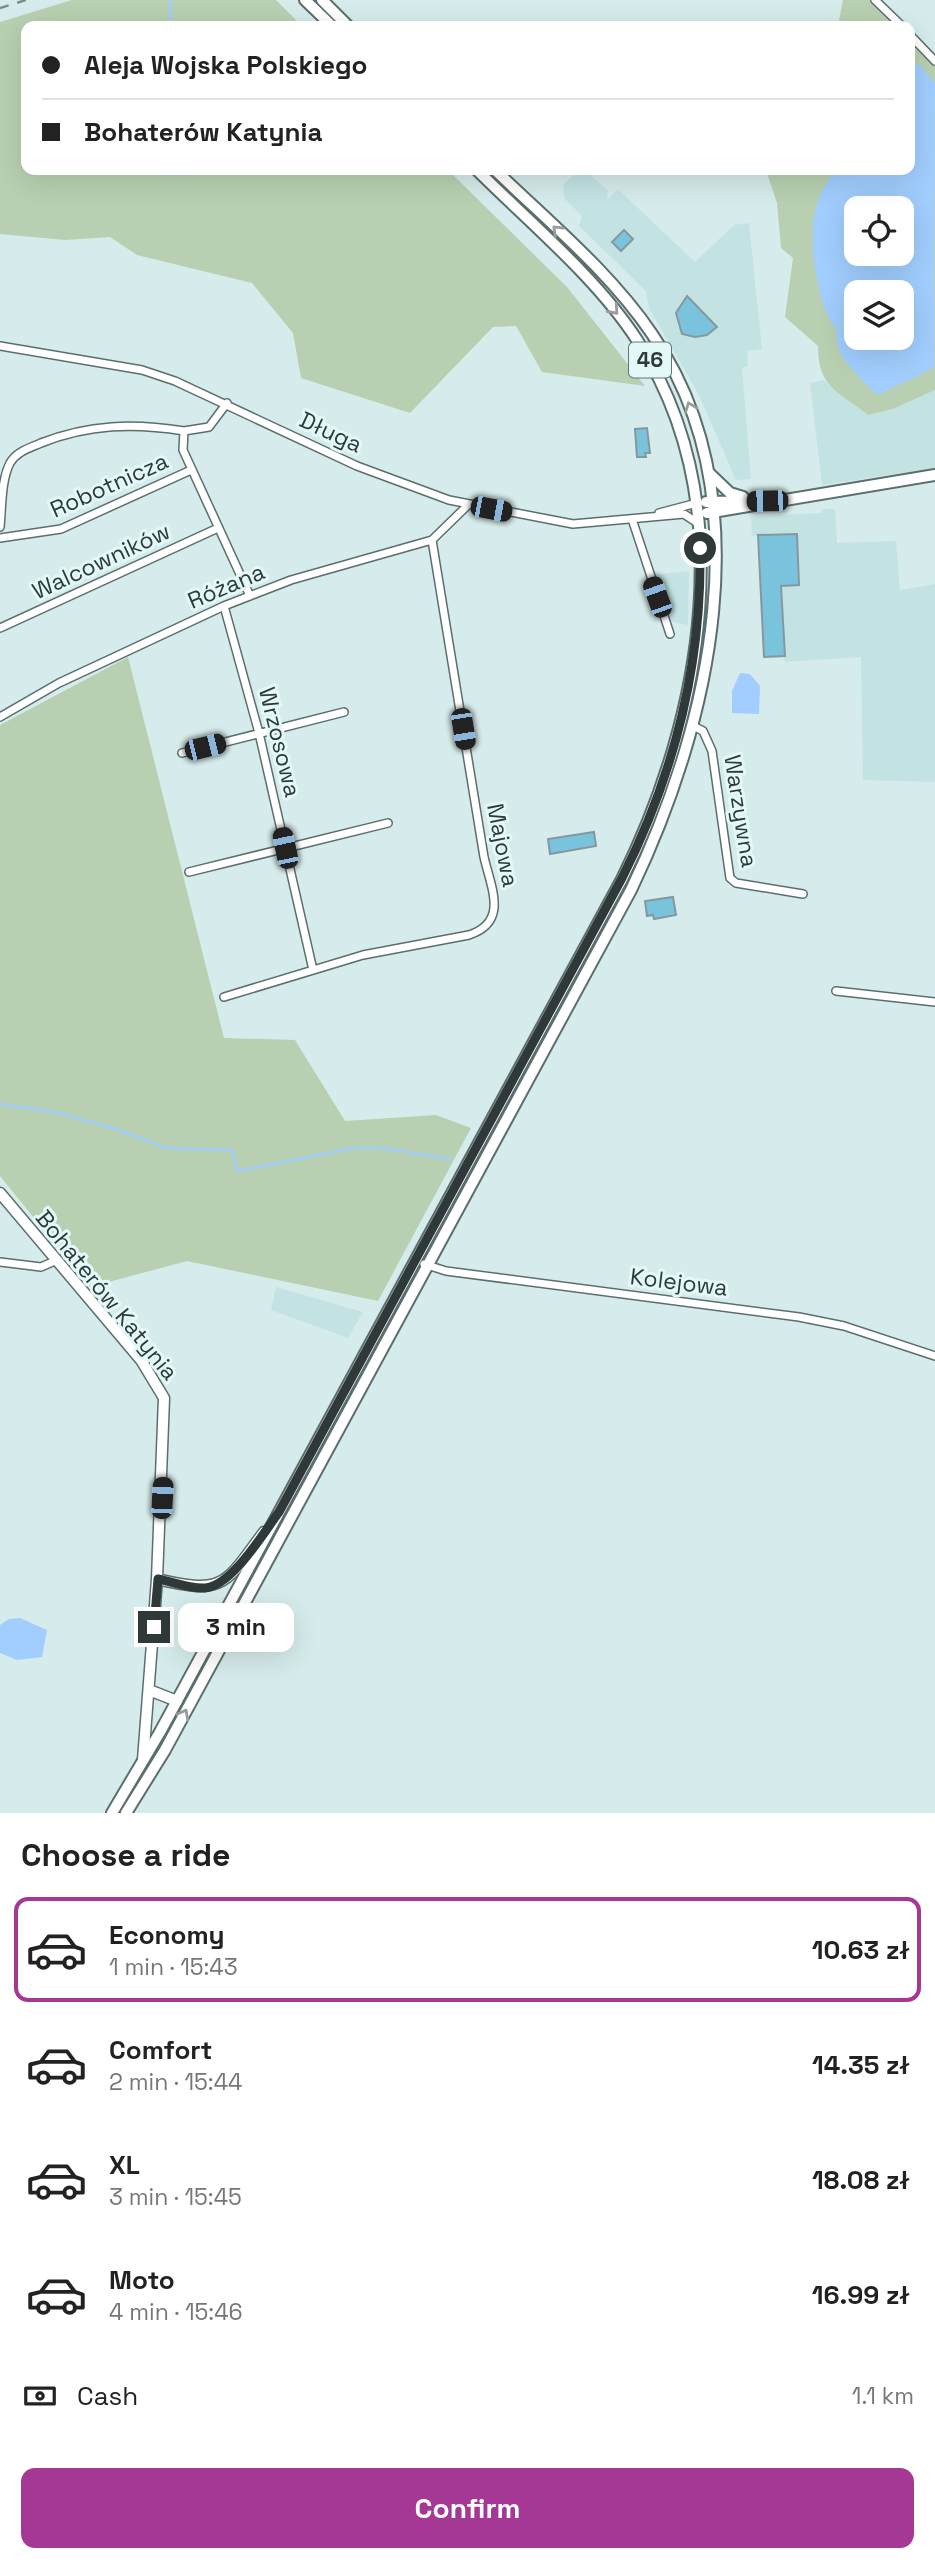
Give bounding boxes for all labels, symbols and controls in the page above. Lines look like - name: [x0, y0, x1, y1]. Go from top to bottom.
- text: Aleja Wojska Polskiego: [84, 48, 368, 82]
- text: Bohaterów Katynia: [84, 115, 323, 149]
- map controls: [844, 196, 914, 350]
- button: locate: [844, 196, 914, 266]
- one-way arrow: [552, 226, 565, 239]
- button: layers: [844, 280, 914, 350]
- one-way arrow: [606, 302, 618, 315]
- road number: 46: [629, 342, 671, 378]
- one-way arrow: [684, 401, 698, 413]
- street label: Długa: [295, 404, 367, 460]
- street label: Robotnicza: [45, 446, 173, 524]
- car: [746, 490, 789, 512]
- car: [469, 495, 514, 523]
- street label: Walcowników: [27, 516, 175, 606]
- route start: [684, 532, 716, 564]
- street label: Różana: [183, 556, 269, 616]
- car: [640, 574, 675, 620]
- street label: Wrzosowa: [252, 684, 308, 800]
- car: [450, 707, 477, 751]
- car: [183, 732, 228, 762]
- street label: Warzywna: [717, 753, 765, 869]
- street label: Majowa: [480, 801, 526, 889]
- car: [271, 825, 300, 871]
- street label: Bohaterów Katynia: [29, 1204, 185, 1386]
- street label: Kolejowa: [628, 1261, 730, 1303]
- car: [151, 1476, 174, 1520]
- callout: 3 min: [178, 1602, 294, 1652]
- route end: [138, 1611, 170, 1643]
- text: 3 min: [206, 1612, 266, 1642]
- one-way arrow: [176, 1708, 189, 1721]
- text: Choose a ride: [21, 1835, 231, 1875]
- icon: car: [25, 1918, 88, 1981]
- text: Economy: [109, 1918, 225, 1952]
- text: 10.63 zł: [812, 1933, 910, 1967]
- text: 1 min · 15:43: [109, 1952, 238, 1982]
- icon: car: [25, 2033, 88, 2096]
- text: Comfort: [109, 2033, 212, 2067]
- text: 14.35 zł: [812, 2048, 910, 2082]
- text: 2 min · 15:44: [109, 2067, 242, 2097]
- icon: car: [25, 2148, 88, 2211]
- text: XL: [109, 2148, 140, 2182]
- text: 18.08 zł: [812, 2163, 910, 2197]
- text: 3 min · 15:45: [109, 2182, 242, 2212]
- icon: car: [25, 2263, 88, 2326]
- text: Moto: [109, 2263, 175, 2297]
- text: 16.99 zł: [812, 2278, 910, 2312]
- text: 4 min · 15:46: [109, 2297, 243, 2327]
- icon: cash: [21, 2377, 59, 2415]
- text: Cash: [77, 2379, 138, 2413]
- text: 1.1 km: [852, 2381, 914, 2411]
- button: Confirm: [21, 2468, 914, 2548]

